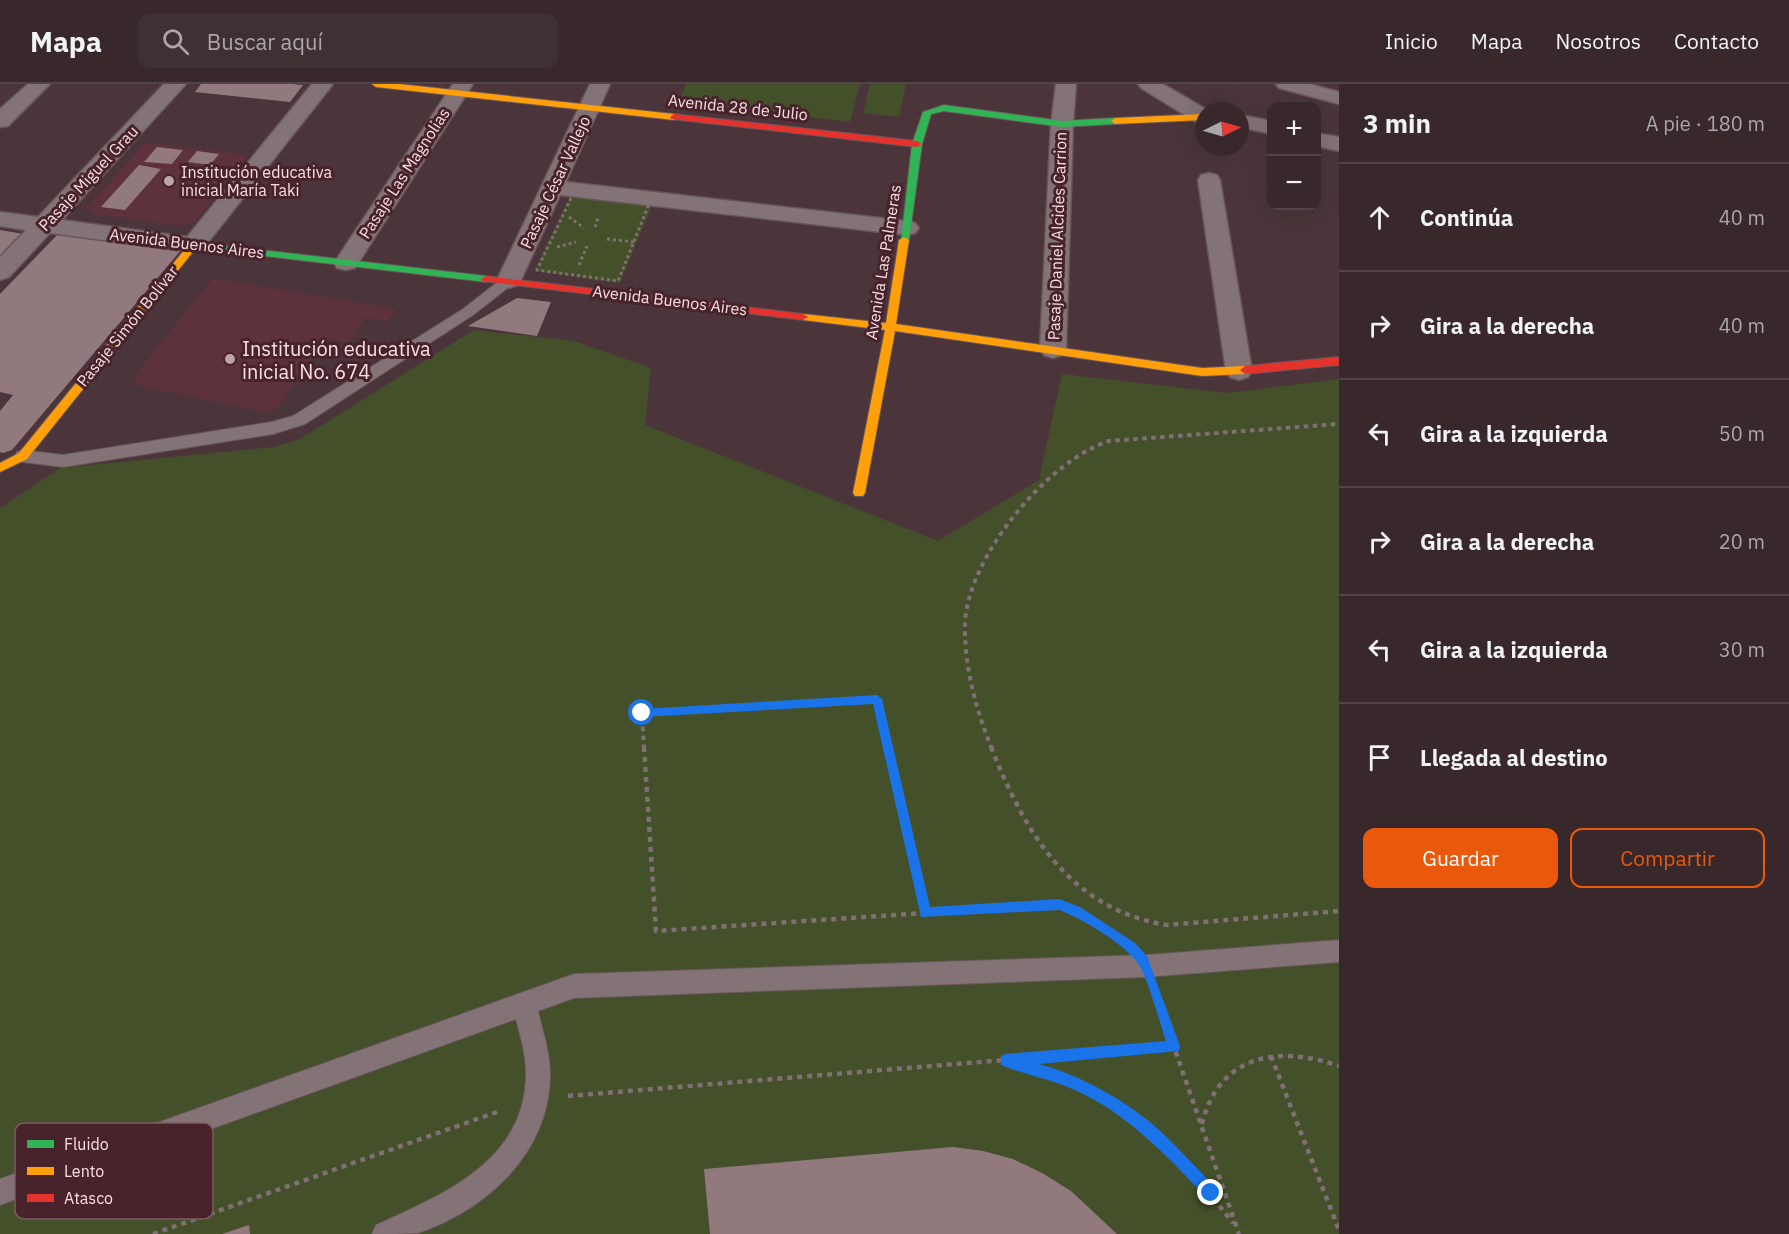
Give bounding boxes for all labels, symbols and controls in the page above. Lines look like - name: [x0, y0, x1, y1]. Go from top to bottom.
- search box: [138, 14, 558, 68]
- text: Mapa: [30, 23, 102, 60]
- icon: search: [159, 25, 192, 58]
- text: Buscar aquí: [207, 27, 323, 56]
- text: Inicio: [1385, 27, 1438, 55]
- text: Mapa: [1471, 27, 1523, 55]
- text: Nosotros: [1556, 27, 1641, 55]
- text: Contacto: [1674, 27, 1759, 55]
- street label: Avenida 28 de Julio: [667, 90, 809, 124]
- north arrow: [1195, 102, 1249, 156]
- map controls: [1267, 102, 1321, 210]
- button: +: [1267, 102, 1321, 156]
- street label: Pasaje Las Magnolias: [354, 104, 454, 242]
- text: 3 min: [1363, 106, 1431, 140]
- text: A pie · 180 m: [1646, 110, 1765, 137]
- street label: Pasaje César Vallejo: [516, 113, 594, 251]
- street label: Pasaje Miguel Grau: [34, 121, 142, 235]
- street label: Pasaje Daniel Alcides Carrion: [1043, 131, 1071, 341]
- button: −: [1267, 156, 1321, 210]
- place label: Institución educativa inicial María Taki: [181, 162, 332, 200]
- marker: Institución educativa inicial María Taki: [162, 174, 176, 188]
- street label: Avenida Las Palmeras: [861, 183, 905, 341]
- icon: ahead: [1363, 201, 1396, 234]
- text: Continúa: [1420, 203, 1513, 232]
- text: 40 m: [1719, 204, 1765, 231]
- street label: Avenida Buenos Aires: [109, 224, 265, 262]
- street label: Pasaje Simón Bolívar: [72, 261, 182, 391]
- street label: Avenida Buenos Aires: [592, 281, 748, 319]
- icon: right: [1363, 309, 1396, 342]
- text: Gira a la derecha: [1420, 311, 1594, 340]
- text: 40 m: [1719, 312, 1765, 339]
- place label: Institución educativa inicial No. 674: [242, 335, 431, 385]
- marker: Institución educativa inicial No. 674: [223, 352, 237, 366]
- icon: left: [1363, 417, 1396, 450]
- text: Gira a la izquierda: [1420, 419, 1608, 448]
- text: 50 m: [1719, 420, 1765, 447]
- icon: right: [1363, 525, 1396, 558]
- text: Gira a la derecha: [1420, 527, 1594, 556]
- text: 20 m: [1719, 528, 1765, 555]
- icon: left: [1363, 633, 1396, 666]
- text: Gira a la izquierda: [1420, 635, 1608, 664]
- text: 30 m: [1719, 636, 1765, 663]
- route start: [628, 699, 654, 725]
- icon: arrive: [1363, 741, 1396, 774]
- text: Llegada al destino: [1420, 743, 1608, 772]
- button: Guardar: [1363, 828, 1558, 888]
- button: Compartir: [1570, 828, 1765, 888]
- legend: [15, 1123, 213, 1219]
- text: Fluido: [64, 1134, 109, 1154]
- text: Lento: [64, 1161, 104, 1181]
- route end: [1197, 1179, 1223, 1205]
- text: Atasco: [64, 1188, 113, 1208]

